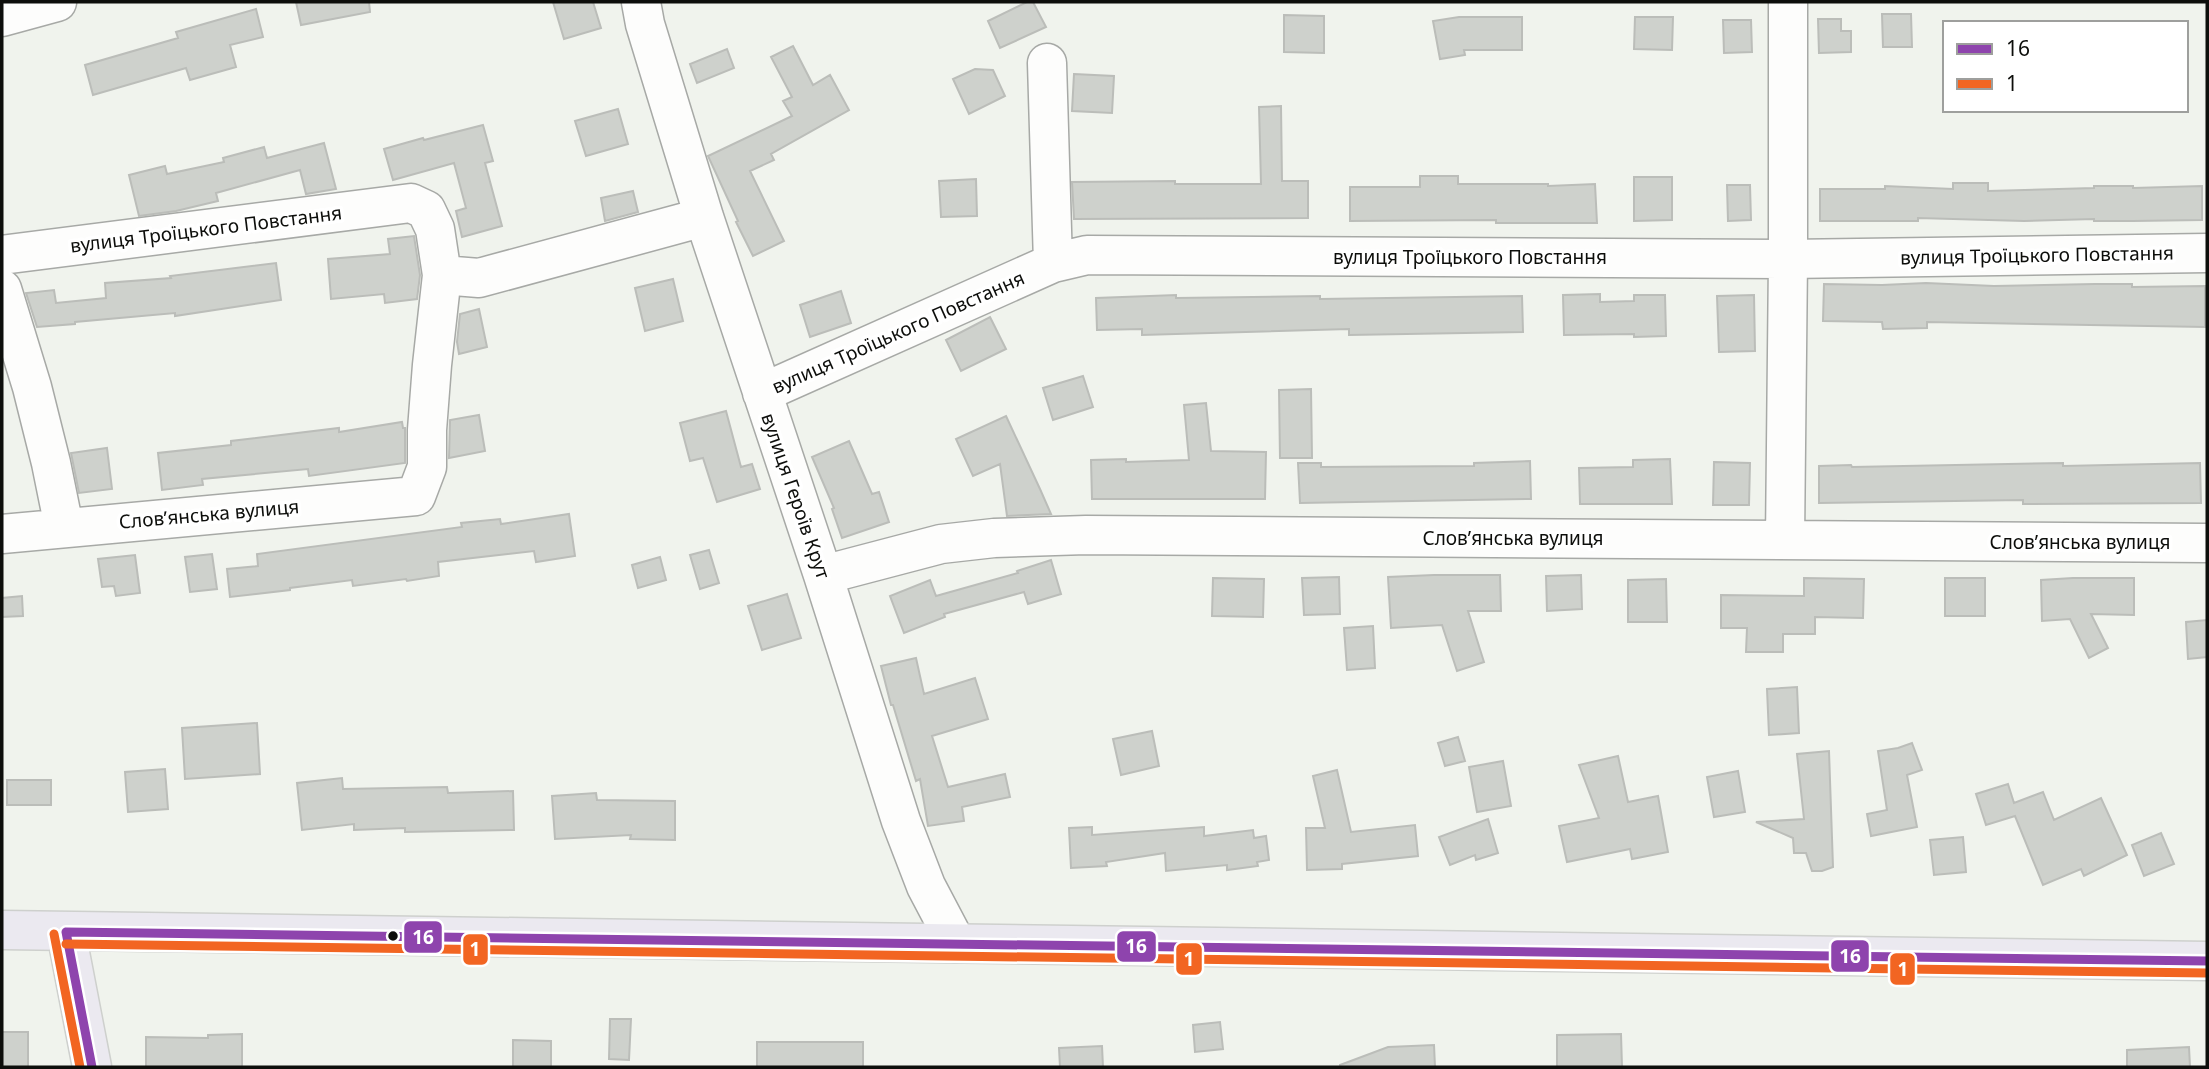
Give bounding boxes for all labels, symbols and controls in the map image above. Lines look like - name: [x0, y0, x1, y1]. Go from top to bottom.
- legend: [1943, 21, 2188, 112]
- text: 16: [2006, 34, 2030, 62]
- text: 1: [2006, 69, 2018, 97]
- street label: вулиця Троїцького Повстання: [69, 199, 343, 259]
- street label: вулиця Троїцького Повстання: [1900, 240, 2174, 270]
- street label: вулиця Троїцького Повстання: [1333, 244, 1607, 270]
- street label: вулиця Троїцького Повстання: [768, 264, 1028, 400]
- street label: вулиця Героїв Крут: [755, 410, 837, 583]
- street label: Словʼянська вулиця: [118, 493, 300, 535]
- street label: Словʼянська вулиця: [1423, 525, 1604, 551]
- street label: Словʼянська вулиця: [1990, 529, 2171, 555]
- line badge: 16: [403, 920, 443, 954]
- text: 16: [412, 924, 434, 950]
- unlabelled marker: [386, 929, 400, 943]
- line badge: 16: [1116, 930, 1157, 963]
- line badge: 1: [462, 933, 489, 966]
- text: 16: [1125, 933, 1147, 959]
- text: 1: [470, 936, 480, 962]
- line badge: 16: [1830, 939, 1870, 973]
- line badge: 1: [1175, 942, 1203, 976]
- text: 16: [1839, 943, 1861, 969]
- text: 1: [1184, 946, 1194, 972]
- line badge: 1: [1889, 952, 1916, 986]
- text: 1: [1898, 956, 1908, 982]

